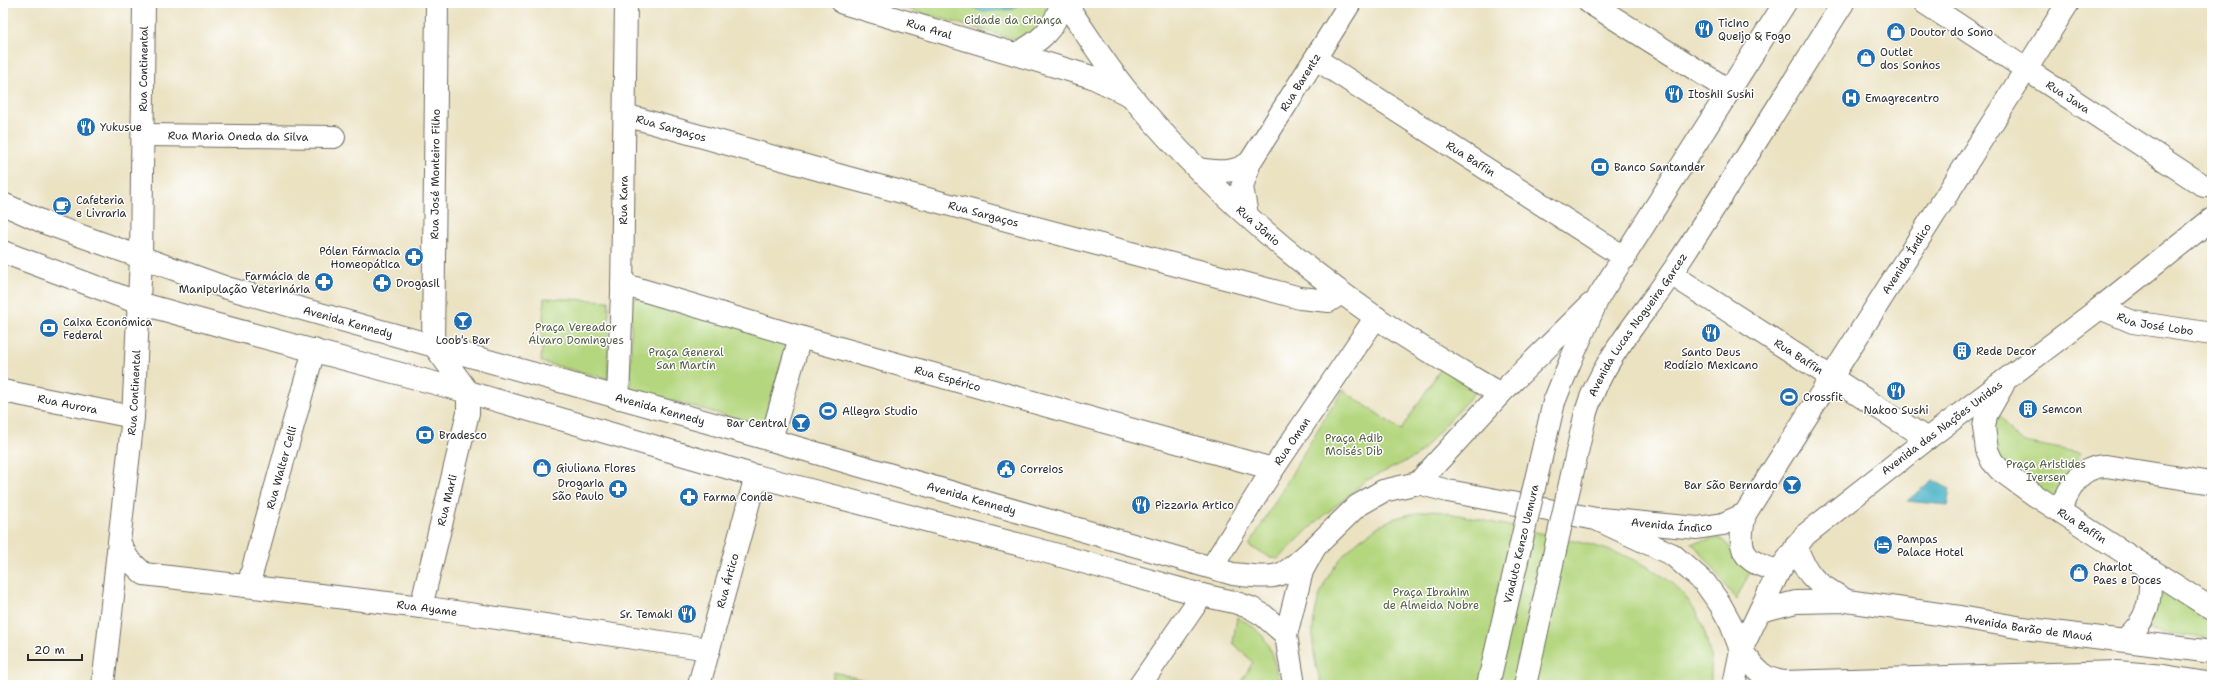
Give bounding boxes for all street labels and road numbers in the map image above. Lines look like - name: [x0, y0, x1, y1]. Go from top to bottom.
- street label: Rua Aral: [905, 15, 954, 43]
- street label: Rua Continental: [135, 25, 151, 112]
- street label: Rua Barentz: [1276, 50, 1324, 114]
- street label: Rua Java: [2043, 77, 2093, 117]
- street label: Rua José Monteiro Filho: [427, 108, 443, 239]
- street label: Rua Sargaços: [634, 111, 708, 145]
- street label: Rua Maria Oneda da Silva: [168, 128, 309, 144]
- street label: Rua Baffin: [1443, 137, 1498, 180]
- street label: Rua Kara: [615, 175, 631, 225]
- street label: Rua Sargaços: [947, 197, 1021, 230]
- street label: Rua Jônio: [1233, 202, 1284, 249]
- street label: Avenida Índico: [1878, 220, 1935, 297]
- street label: Avenida Lucas Nogueira Garcez: [1585, 250, 1690, 399]
- street label: Avenida Kennedy: [301, 302, 395, 341]
- street label: Rua José Lobo: [2115, 309, 2195, 339]
- street label: Rua Baffin: [1771, 335, 1826, 378]
- street label: Rua Continental: [123, 349, 144, 436]
- street label: Rua Espérico: [913, 362, 983, 395]
- street label: Avenida das Nações Unidas: [1878, 377, 2006, 479]
- street label: Avenida Kennedy: [614, 389, 707, 429]
- street label: Rua Aurora: [36, 391, 99, 417]
- street label: Rua Oman: [1270, 414, 1314, 468]
- street label: Rua Walter Celli: [262, 424, 300, 511]
- street label: Rua Marli: [433, 473, 460, 527]
- street label: Avenida Kennedy: [925, 478, 1018, 518]
- street label: Viaduto Kenzo Uemura: [1500, 483, 1542, 605]
- street label: Rua Baffin: [2055, 504, 2110, 547]
- street label: Avenida Índico: [1631, 514, 1713, 536]
- street label: Rua Ártico: [713, 551, 742, 610]
- street label: Rua Ayame: [396, 597, 458, 620]
- street label: Avenida Barão de Mauá: [1964, 611, 2094, 644]

